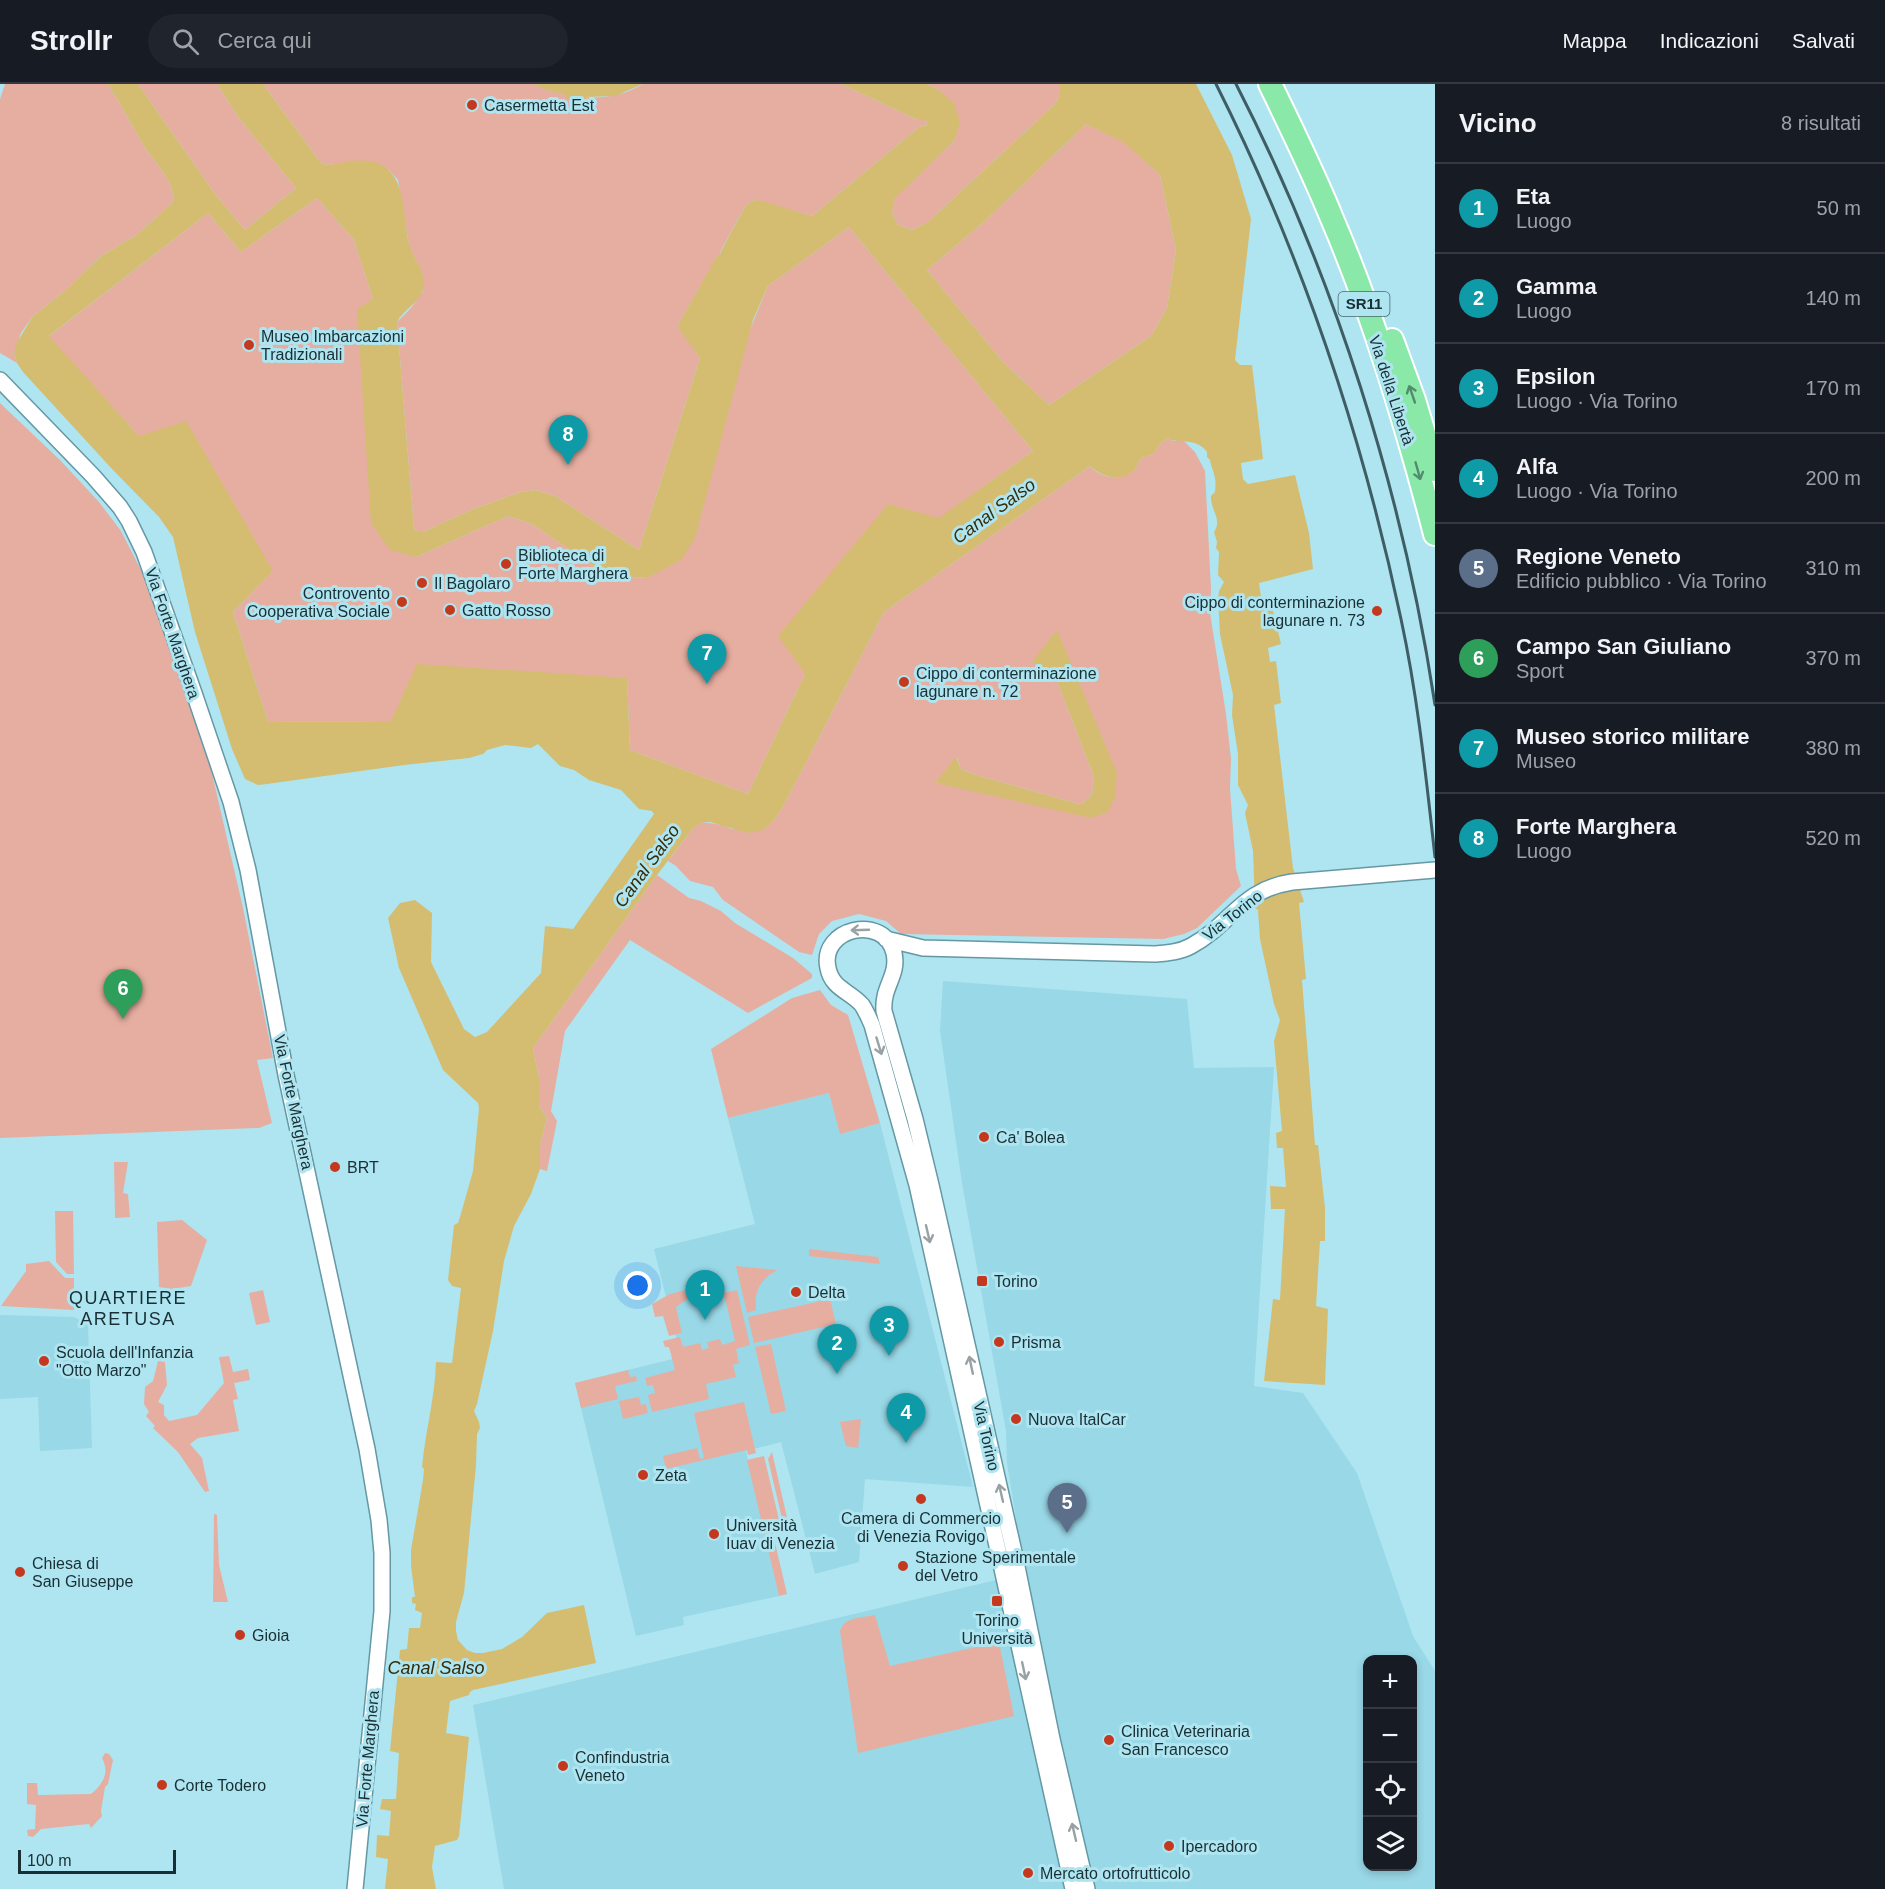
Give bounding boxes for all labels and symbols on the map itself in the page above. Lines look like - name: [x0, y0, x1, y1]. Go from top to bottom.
- place label: Casermetta Est: [484, 97, 595, 114]
- marker: Casermetta Est: [465, 98, 479, 112]
- road number: SR11: [1338, 292, 1390, 316]
- place label: Museo Imbarcazioni Tradizionali: [261, 328, 404, 363]
- street label: Via della Libertà: [1366, 333, 1417, 447]
- marker: Museo Imbarcazioni Tradizionali: [242, 338, 256, 352]
- one-way arrow: [1405, 385, 1416, 404]
- pin: 8: [548, 416, 588, 465]
- one-way arrow: [1413, 461, 1424, 480]
- water label: Canal Salso: [949, 474, 1039, 548]
- place label: Biblioteca di Forte Marghera: [518, 547, 628, 582]
- marker: Biblioteca di Forte Marghera: [499, 557, 513, 571]
- street label: Via Forte Marghera: [142, 565, 203, 701]
- place label: Il Bagolaro: [434, 575, 511, 592]
- marker: Il Bagolaro: [415, 576, 429, 590]
- place label: Controvento Cooperativa Sociale: [247, 585, 390, 620]
- place label: Cippo di conterminazione lagunare n. 73: [1184, 594, 1365, 629]
- marker: Controvento Cooperativa Sociale: [395, 595, 409, 609]
- place label: Gatto Rosso: [462, 602, 551, 619]
- marker: Gatto Rosso: [443, 603, 457, 617]
- marker: Cippo di conterminazione lagunare n. 73: [1370, 604, 1384, 618]
- pin: 7: [688, 634, 726, 684]
- place label: Cippo di conterminazione lagunare n. 72: [916, 665, 1097, 700]
- marker: Cippo di conterminazione lagunare n. 72: [897, 675, 911, 689]
- water label: Canal Salso: [610, 821, 684, 911]
- street label: Via Torino: [1199, 887, 1265, 944]
- one-way arrow: [851, 925, 870, 936]
- pin: 6: [104, 970, 142, 1019]
- street label: Via Forte Marghera: [271, 1033, 316, 1171]
- one-way arrow: [874, 1036, 885, 1055]
- place label: Ca' Bolea: [996, 1129, 1065, 1146]
- marker: Ca' Bolea: [977, 1130, 991, 1144]
- place label: BRT: [347, 1159, 379, 1176]
- marker: BRT: [328, 1160, 342, 1174]
- one-way arrow: [922, 1225, 934, 1244]
- pin: 1: [686, 1270, 724, 1320]
- your location: [623, 1271, 652, 1300]
- place label: Torino: [994, 1273, 1038, 1290]
- marker: Torino: [975, 1274, 989, 1288]
- place label: Delta: [808, 1284, 845, 1301]
- marker: Delta: [789, 1285, 803, 1299]
- district label: QUARTIERE ARETUSA: [69, 1288, 187, 1329]
- pin: 3: [870, 1306, 908, 1356]
- pin: 2: [818, 1324, 856, 1374]
- place label: Prisma: [1011, 1334, 1061, 1351]
- marker: Prisma: [992, 1335, 1006, 1349]
- place label: Scuola dell'Infanzia "Otto Marzo": [56, 1344, 193, 1379]
- marker: Scuola dell'Infanzia "Otto Marzo": [37, 1354, 51, 1368]
- one-way arrow: [965, 1356, 976, 1375]
- pin: 4: [886, 1394, 926, 1443]
- street label: Via Torino: [970, 1400, 1003, 1473]
- place label: Nuova ItalCar: [1028, 1411, 1126, 1428]
- marker: Nuova ItalCar: [1009, 1412, 1023, 1426]
- place label: Zeta: [655, 1467, 687, 1484]
- marker: Zeta: [636, 1468, 650, 1482]
- one-way arrow: [994, 1484, 1006, 1503]
- pin: 5: [1048, 1484, 1086, 1533]
- marker: Camera di Commercio di Venezia Rovigo: [914, 1492, 928, 1506]
- place label: Camera di Commercio di Venezia Rovigo: [841, 1510, 1001, 1545]
- place label: Università Iuav di Venezia: [726, 1517, 835, 1552]
- marker: Università Iuav di Venezia: [707, 1527, 721, 1541]
- place label: Stazione Sperimentale del Vetro: [915, 1549, 1076, 1584]
- place label: Chiesa di San Giuseppe: [32, 1555, 134, 1590]
- marker: Stazione Sperimentale del Vetro: [896, 1559, 910, 1573]
- marker: Chiesa di San Giuseppe: [13, 1565, 27, 1579]
- marker: Torino Università: [990, 1594, 1004, 1608]
- place label: Torino Università: [961, 1612, 1033, 1647]
- place label: Gioia: [252, 1627, 289, 1644]
- marker: Gioia: [233, 1628, 247, 1642]
- water label: Canal Salso: [387, 1658, 485, 1678]
- one-way arrow: [1019, 1660, 1030, 1680]
- street label: Via Forte Marghera: [353, 1690, 382, 1828]
- place label: Clinica Veterinaria San Francesco: [1121, 1723, 1250, 1758]
- marker: Clinica Veterinaria San Francesco: [1102, 1733, 1116, 1747]
- place label: Confindustria Veneto: [575, 1749, 669, 1784]
- marker: Confindustria Veneto: [556, 1759, 570, 1773]
- place label: Corte Todero: [174, 1777, 266, 1794]
- marker: Corte Todero: [155, 1778, 169, 1792]
- one-way arrow: [1067, 1823, 1079, 1842]
- place label: Ipercadoro: [1181, 1838, 1258, 1855]
- marker: Ipercadoro: [1162, 1839, 1176, 1853]
- scale bar: [18, 1847, 176, 1874]
- place label: Mercato ortofrutticolo: [1040, 1865, 1190, 1882]
- marker: Mercato ortofrutticolo: [1021, 1866, 1035, 1880]

